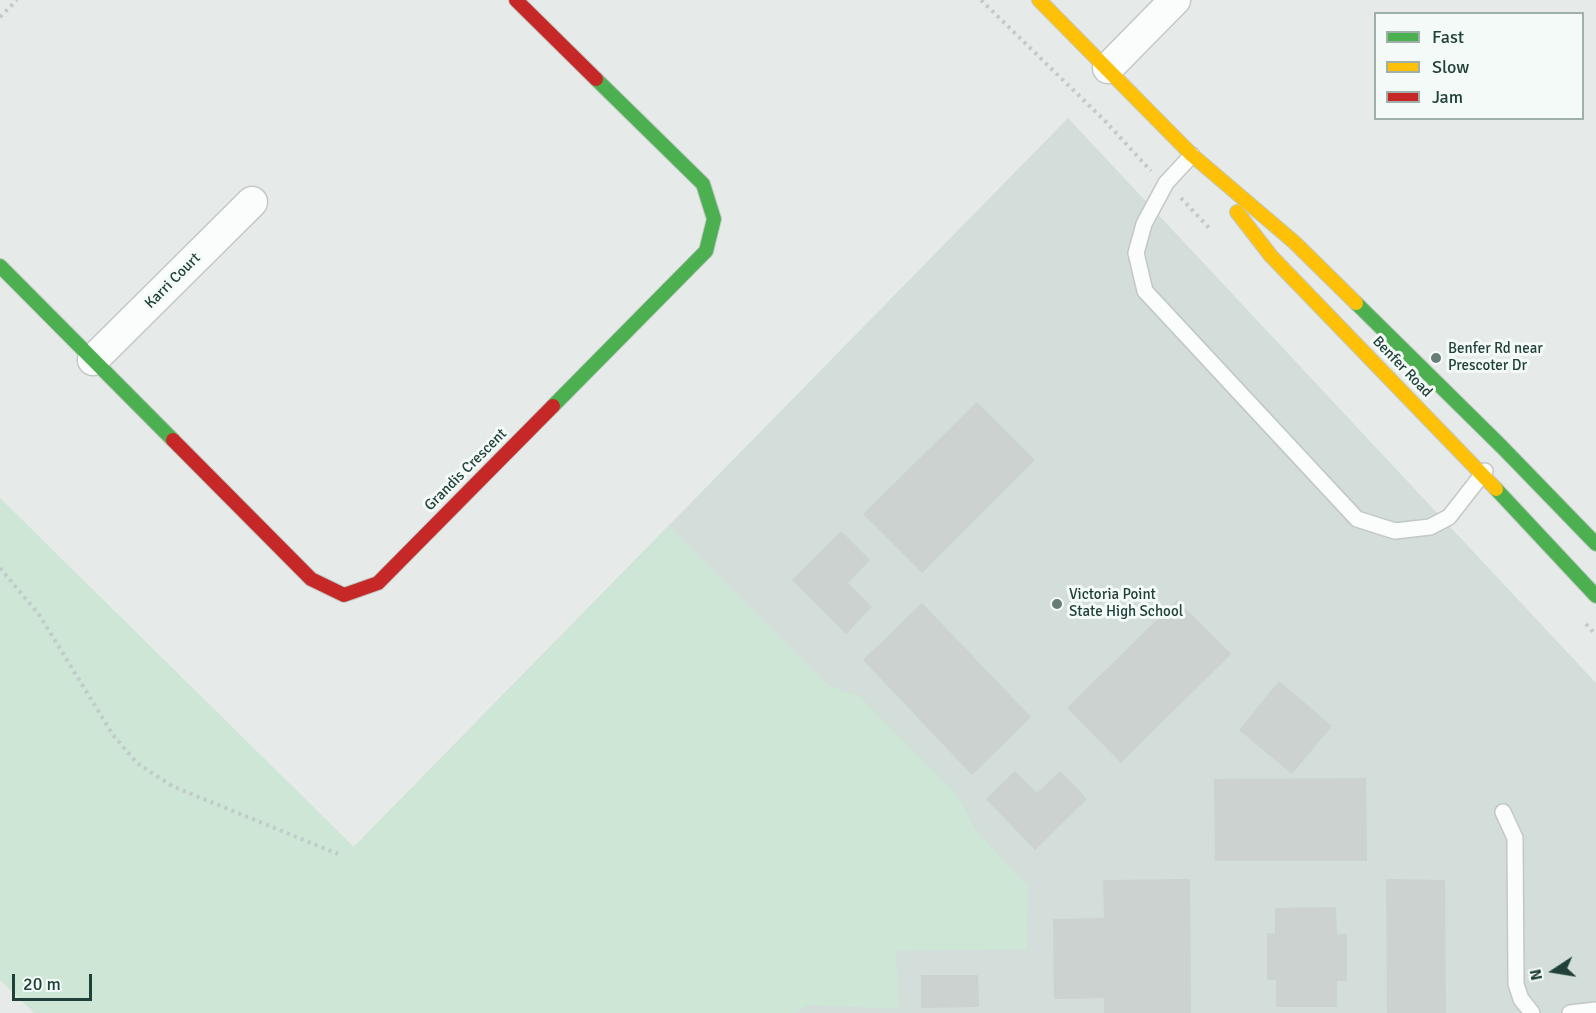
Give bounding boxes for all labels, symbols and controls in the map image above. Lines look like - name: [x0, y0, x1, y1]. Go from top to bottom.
- legend: [1374, 12, 1584, 120]
- text: Fast: [1432, 26, 1464, 48]
- text: Slow: [1432, 56, 1469, 78]
- text: Jam: [1432, 86, 1463, 108]
- street label: Karri Court: [141, 249, 205, 313]
- street label: Benfer Road: [1368, 333, 1436, 401]
- place label: Benfer Rd near Prescoter Dr: [1448, 340, 1543, 375]
- marker: Benfer Rd near Prescoter Dr: [1429, 351, 1443, 365]
- street label: Grandis Crescent: [421, 425, 511, 515]
- place label: Victoria Point State High School: [1069, 586, 1183, 621]
- marker: Victoria Point State High School: [1050, 597, 1064, 611]
- north arrow: [1524, 941, 1584, 1001]
- scale bar: [15, 962, 94, 1000]
- text: N: [1525, 967, 1547, 982]
- text: 20 m: [23, 973, 61, 995]

